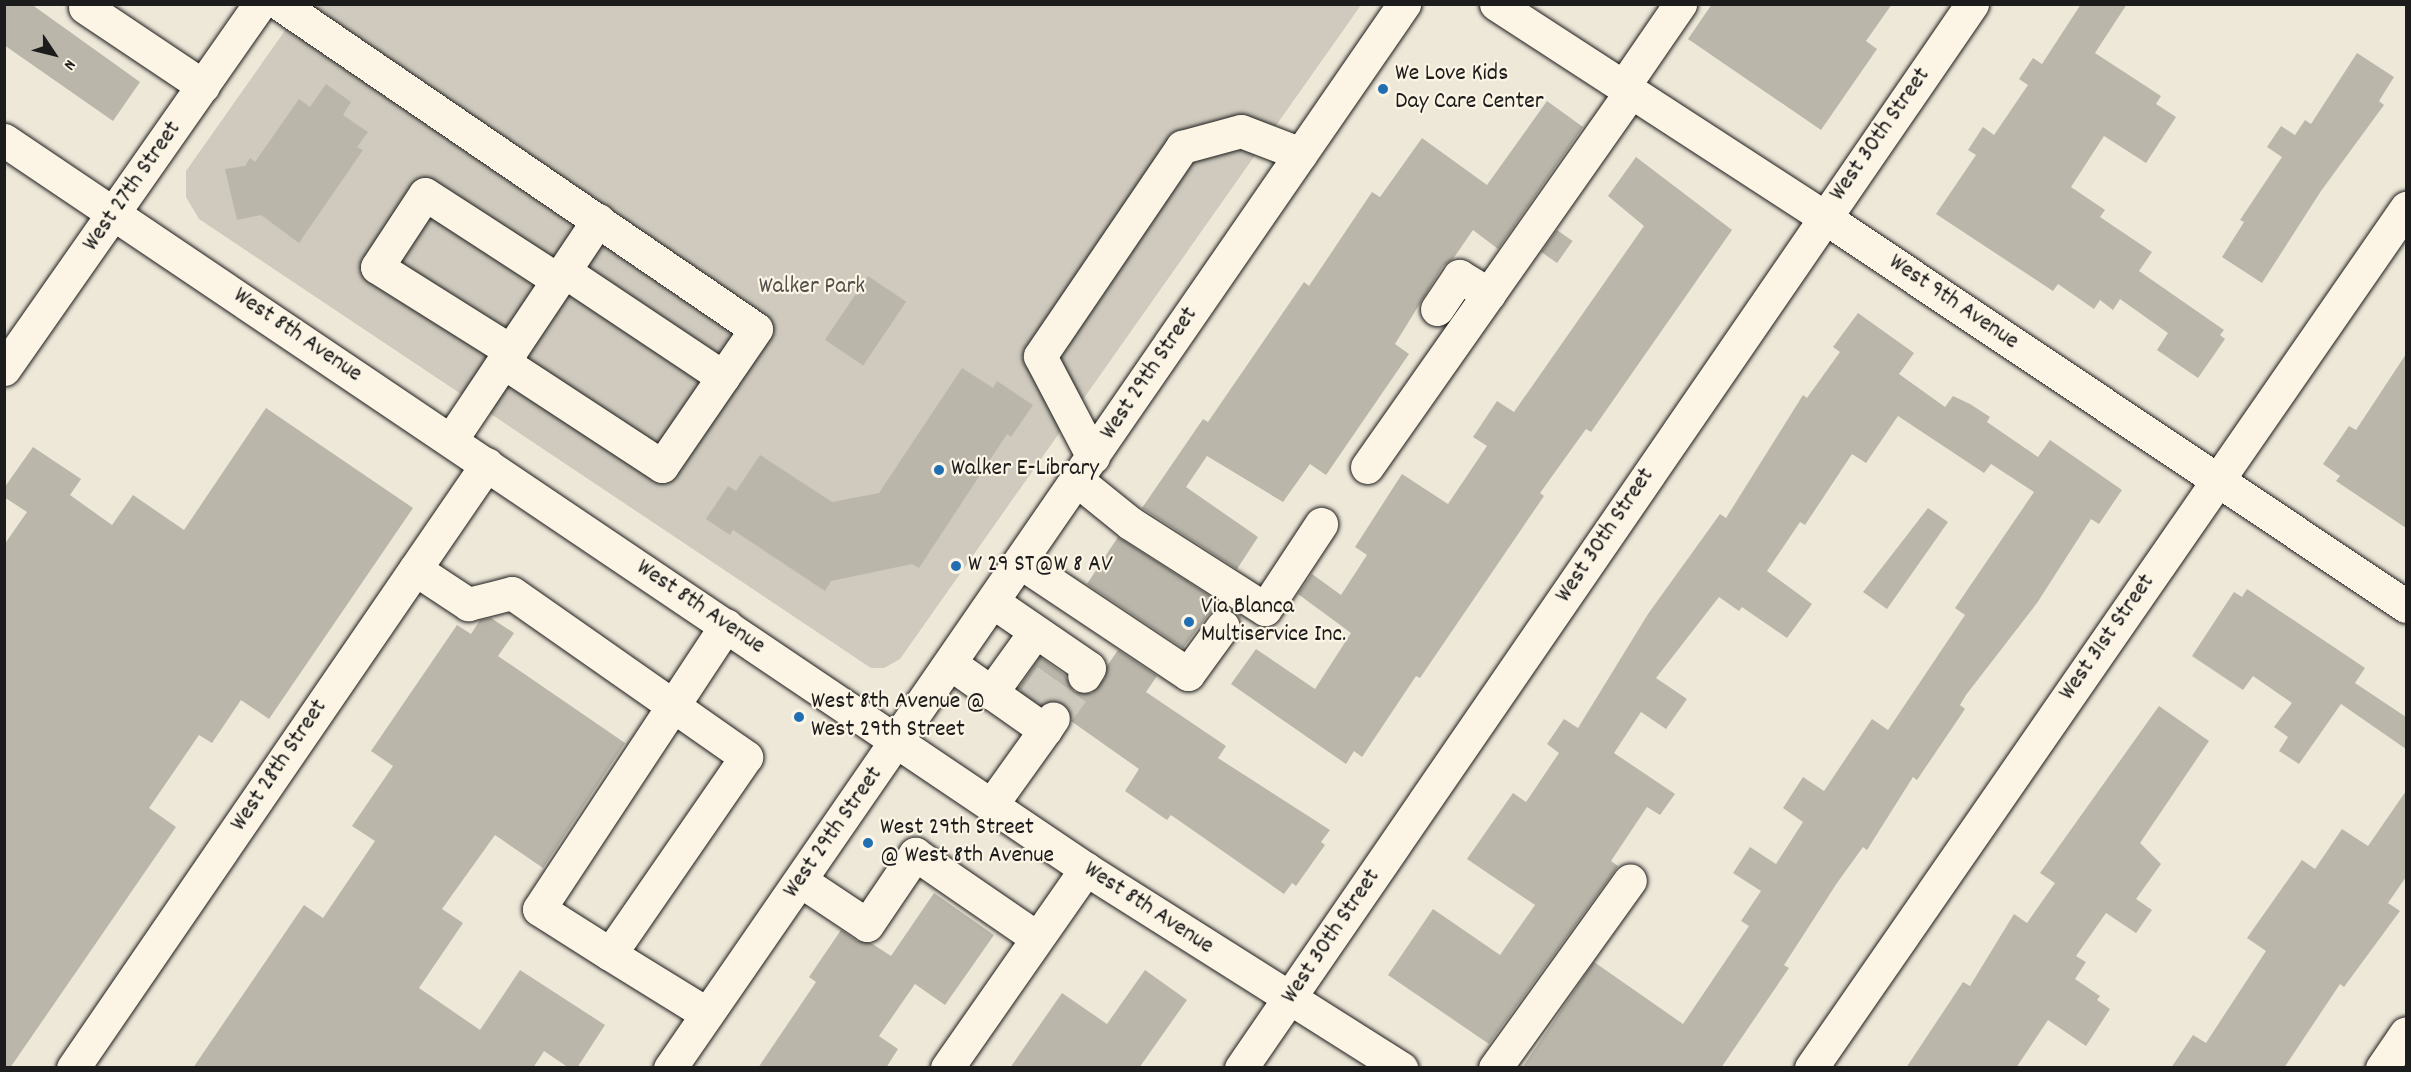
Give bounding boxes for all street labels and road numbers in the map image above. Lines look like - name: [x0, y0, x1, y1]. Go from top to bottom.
- street label: West 30th Street: [1824, 63, 1938, 207]
- street label: West 27th Street: [78, 116, 188, 258]
- street label: West 9th Avenue: [1882, 249, 2024, 357]
- street label: West 8th Avenue: [227, 282, 367, 390]
- street label: West 29th Street: [1095, 302, 1205, 446]
- street label: West 30th Street: [1550, 463, 1662, 609]
- street label: West 8th Avenue: [630, 554, 770, 662]
- street label: West 31st Street: [2054, 569, 2162, 707]
- street label: West 28th Street: [225, 695, 335, 837]
- street label: West 29th Street: [778, 762, 890, 904]
- street label: West 8th Avenue: [1077, 856, 1219, 962]
- street label: West 30th Street: [1276, 864, 1388, 1010]

